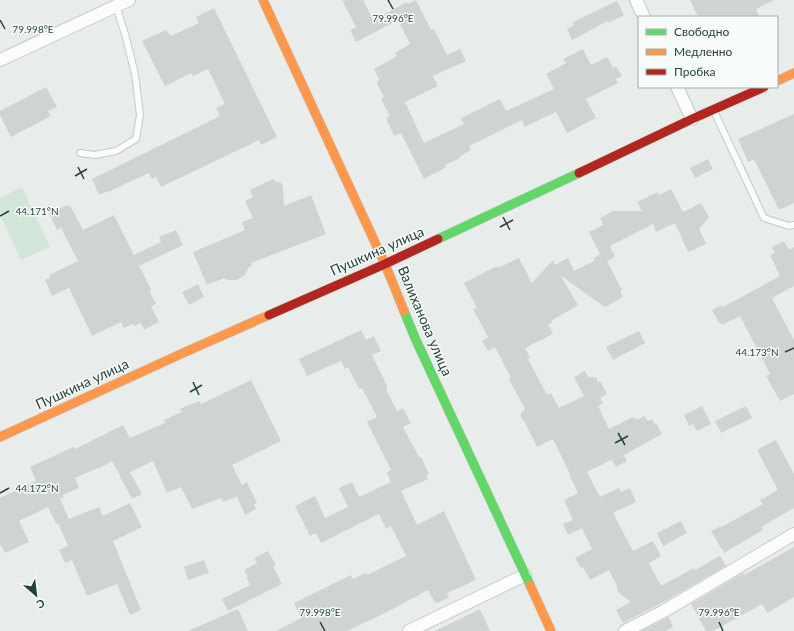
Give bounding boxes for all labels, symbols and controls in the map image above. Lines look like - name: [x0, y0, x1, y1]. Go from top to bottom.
- text: 79.996°E: [372, 12, 414, 24]
- legend: [638, 16, 778, 88]
- text: 79.998°E: [12, 23, 54, 35]
- text: Свободно: [674, 24, 730, 39]
- text: Медленно: [674, 44, 733, 59]
- text: Пробка: [674, 64, 715, 79]
- text: 44.171°N: [15, 205, 59, 217]
- street label: Пушкина улица: [327, 222, 426, 279]
- street label: Валиханова улица: [395, 263, 456, 378]
- text: 44.173°N: [735, 346, 779, 358]
- street label: Пушкина улица: [32, 355, 131, 413]
- text: 44.172°N: [15, 482, 59, 494]
- north arrow: [16, 575, 56, 615]
- text: С: [34, 597, 47, 612]
- text: 79.998°E: [299, 606, 341, 618]
- text: 79.996°E: [698, 606, 740, 618]

